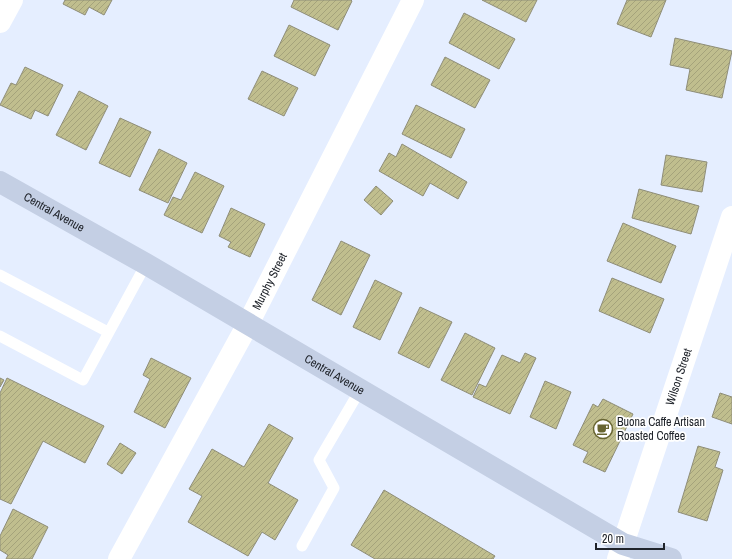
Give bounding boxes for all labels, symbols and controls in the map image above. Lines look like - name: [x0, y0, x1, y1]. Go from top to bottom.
- street label: Central Avenue: [21, 189, 87, 236]
- street label: Murphy Street: [249, 250, 291, 313]
- street label: Wilson Street: [662, 346, 696, 407]
- street label: Central Avenue: [301, 351, 368, 399]
- place label: Buona Caffe Artisan Roasted Coffee: [617, 414, 705, 444]
- cafe icon: Buona Caffe Artisan Roasted Coffee: [592, 418, 614, 440]
- scale bar: [596, 525, 664, 551]
- text: 20 m: [602, 531, 624, 547]

